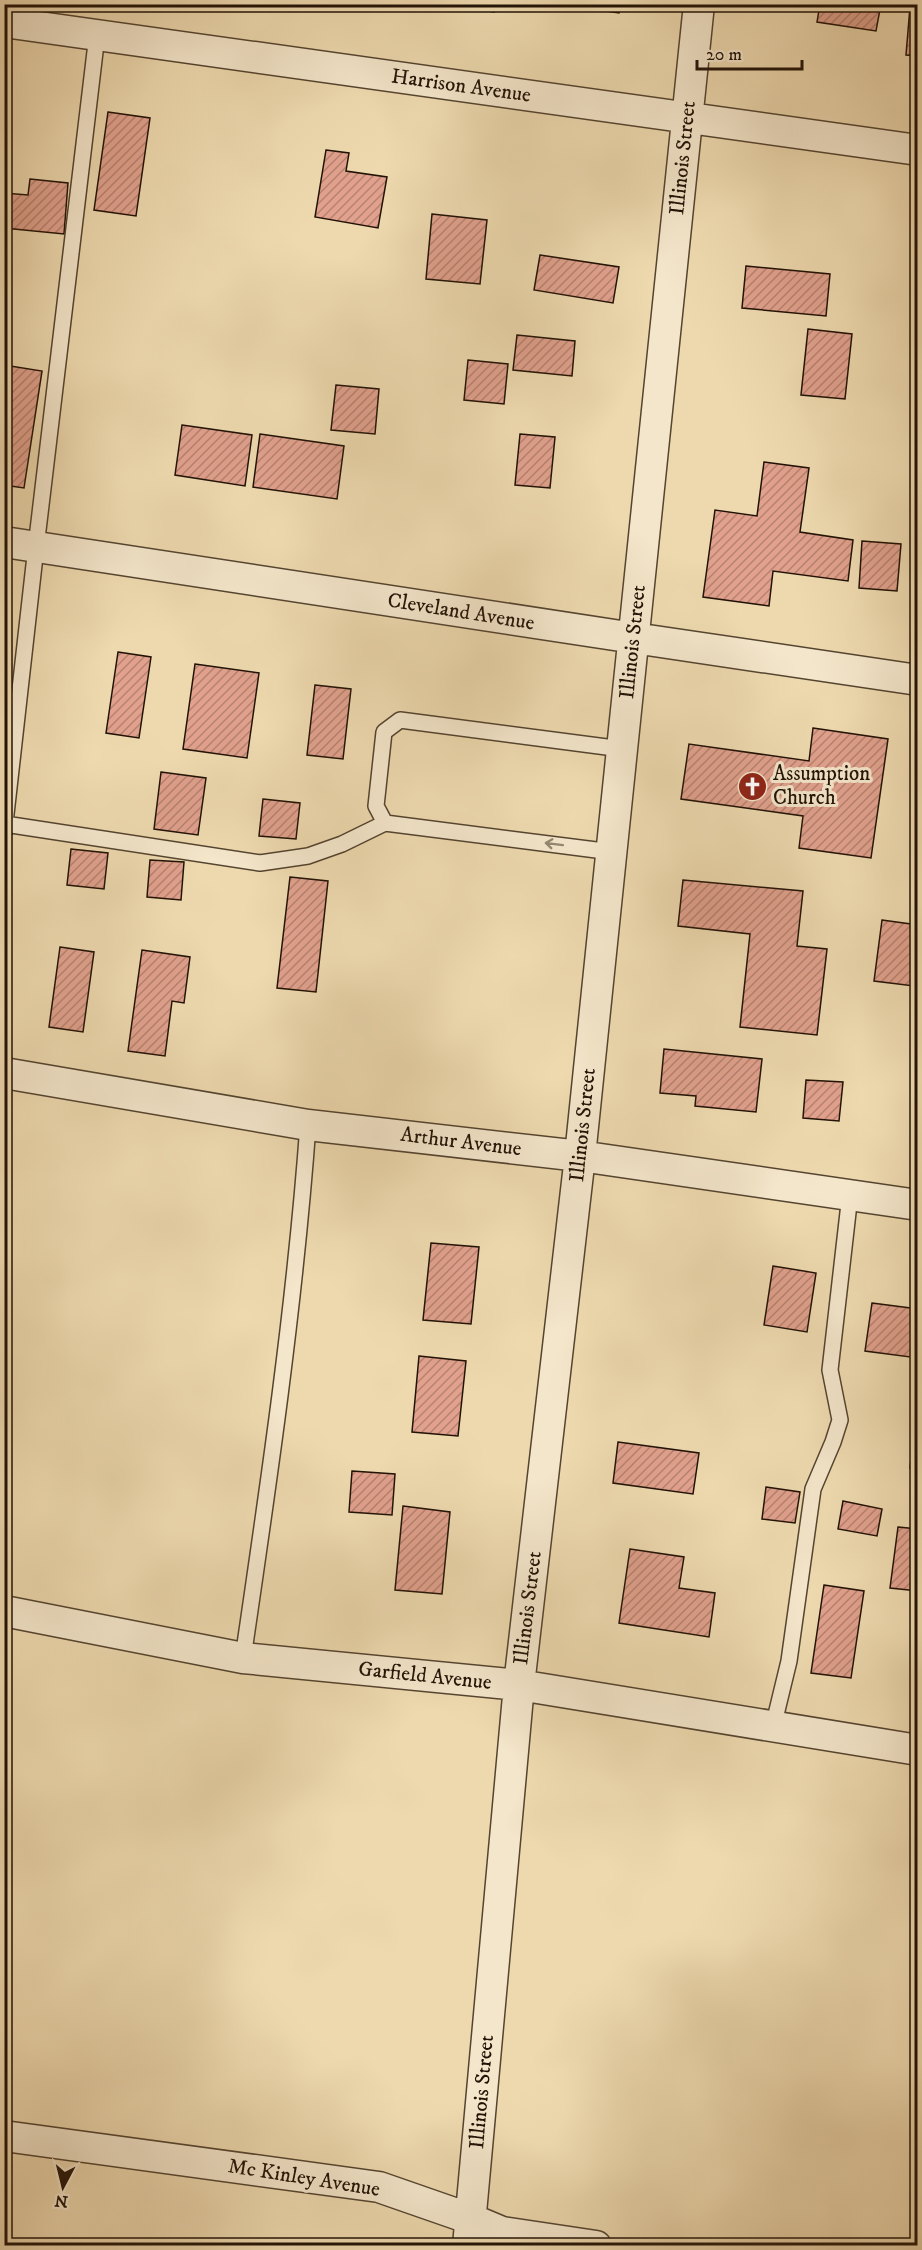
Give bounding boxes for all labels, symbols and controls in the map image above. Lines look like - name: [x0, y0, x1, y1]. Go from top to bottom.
- scale bar: [697, 33, 802, 71]
- text: 20 m: [706, 44, 742, 66]
- street label: Harrison Avenue: [389, 63, 533, 109]
- street label: Illinois Street: [664, 99, 702, 216]
- street label: Illinois Street: [614, 583, 652, 700]
- street label: Cleveland Avenue: [386, 588, 537, 636]
- place label: Assumption Church: [773, 761, 870, 811]
- church icon: Assumption Church: [736, 770, 768, 802]
- one-way arrow: [544, 839, 564, 850]
- street label: Illinois Street: [564, 1066, 602, 1183]
- street label: Arthur Avenue: [399, 1122, 523, 1162]
- street label: Illinois Street: [508, 1549, 548, 1666]
- street label: Garfield Avenue: [357, 1656, 493, 1696]
- street label: Illinois Street: [464, 2034, 500, 2150]
- street label: Mc Kinley Avenue: [226, 2153, 382, 2203]
- north arrow: [33, 2157, 93, 2217]
- text: N: [54, 2190, 69, 2212]

